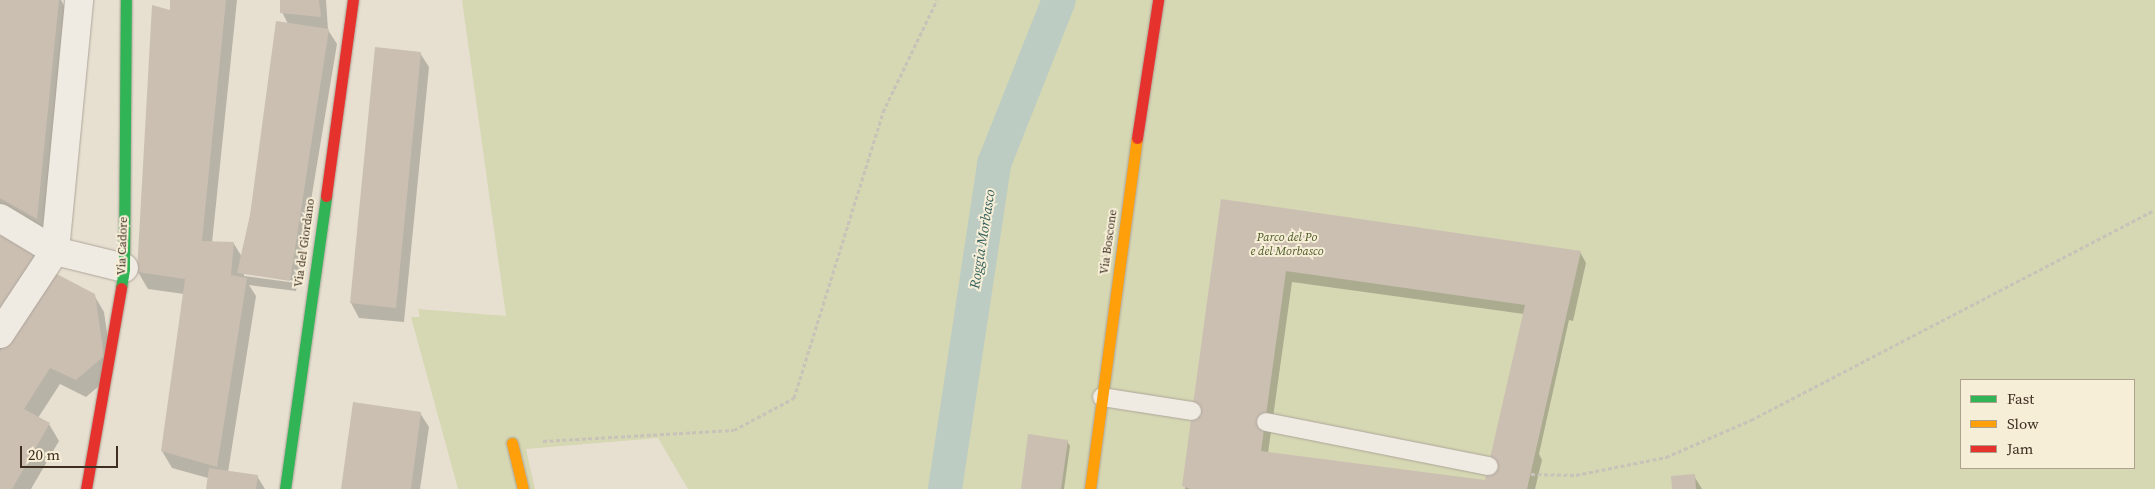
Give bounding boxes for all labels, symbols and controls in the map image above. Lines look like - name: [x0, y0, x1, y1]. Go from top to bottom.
- water label: Roggia Morbasco: [966, 188, 998, 290]
- street label: Via del Giordano: [292, 198, 318, 288]
- street label: Via Boscone: [1097, 209, 1121, 275]
- street label: Via Cadore: [115, 217, 131, 275]
- park label: Parco del Po e del Morbasco: [1250, 231, 1324, 259]
- legend: [1960, 379, 2135, 469]
- text: Fast: [2007, 388, 2034, 409]
- text: Slow: [2007, 413, 2039, 434]
- scale bar: [22, 436, 120, 468]
- text: Jam: [2007, 438, 2033, 459]
- text: 20 m: [28, 444, 60, 465]

